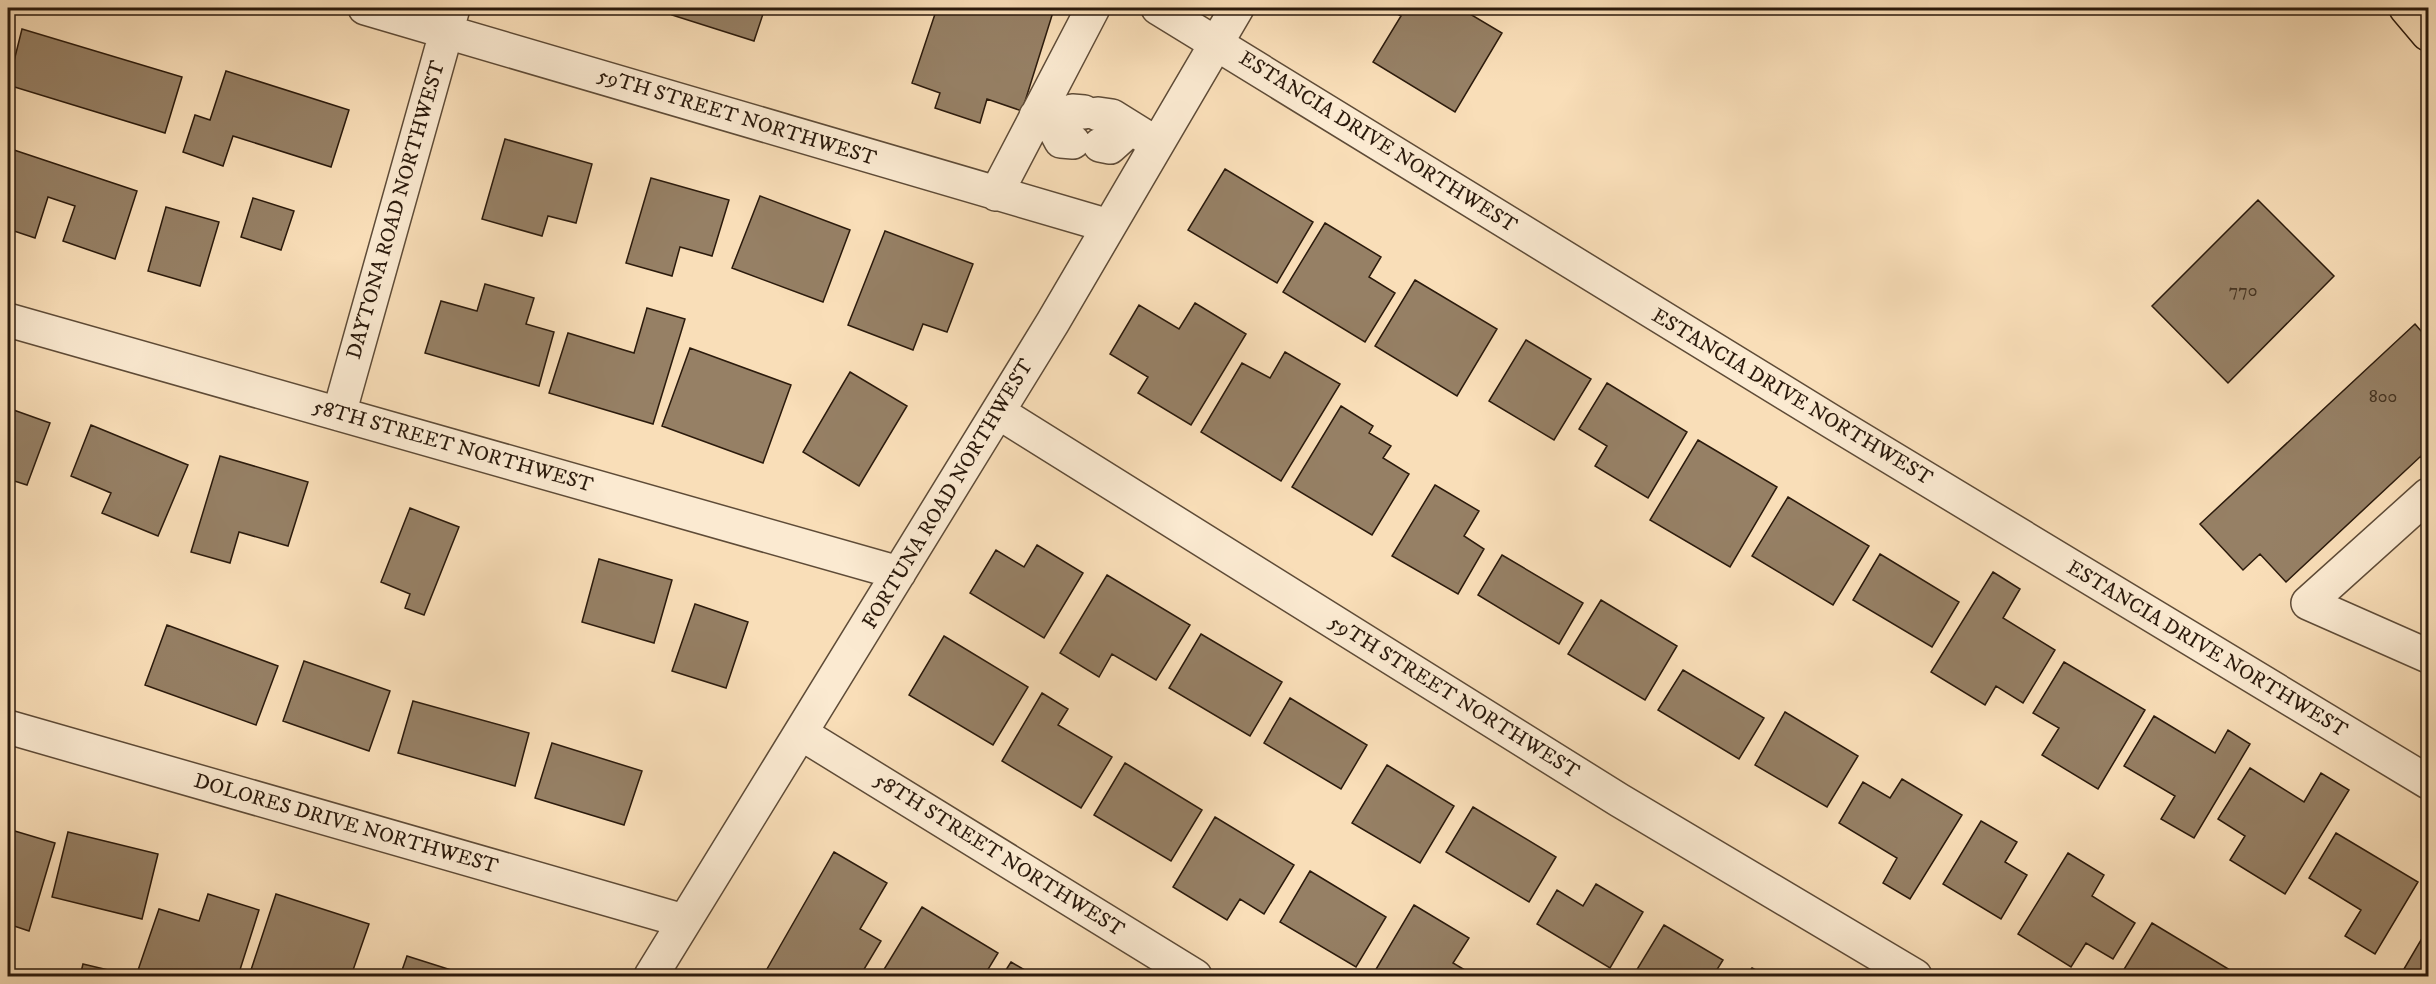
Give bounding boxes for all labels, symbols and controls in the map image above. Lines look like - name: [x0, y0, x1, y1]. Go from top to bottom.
- street label: ESTANCIA DRIVE NORTHWEST: [1234, 45, 1522, 239]
- street label: DAYTONA ROAD NORTHWEST: [341, 58, 451, 362]
- street label: 59TH STREET NORTHWEST: [594, 62, 880, 172]
- house number: 770: [2229, 280, 2257, 302]
- street label: ESTANCIA DRIVE NORTHWEST: [1647, 303, 1937, 491]
- street label: FORTUNA ROAD NORTHWEST: [857, 354, 1039, 634]
- house number: 800: [2369, 386, 2397, 408]
- street label: 58TH STREET NORTHWEST: [310, 394, 596, 499]
- street label: ESTANCIA DRIVE NORTHWEST: [2062, 555, 2352, 743]
- street label: 59TH STREET NORTHWEST: [1324, 609, 1584, 785]
- street label: 58TH STREET NORTHWEST: [869, 767, 1129, 943]
- street label: DOLORES DRIVE NORTHWEST: [191, 768, 501, 880]

